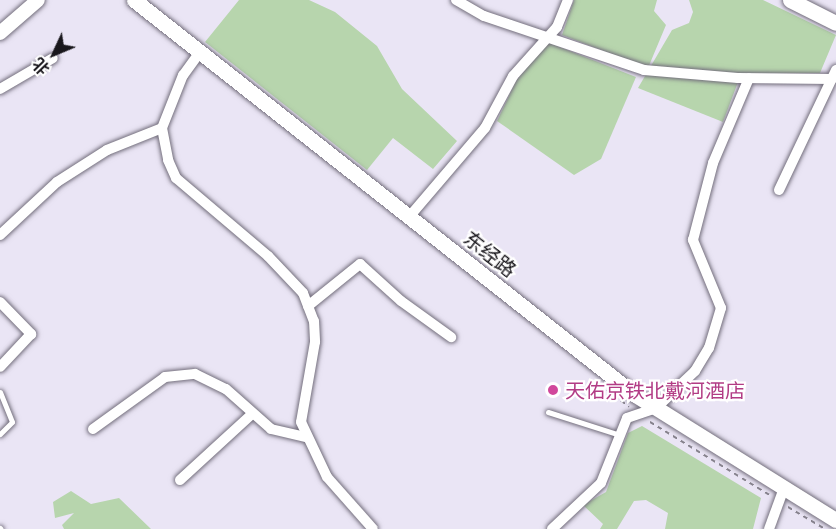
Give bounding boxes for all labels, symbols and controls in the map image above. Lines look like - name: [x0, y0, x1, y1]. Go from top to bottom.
- north arrow: [24, 24, 84, 84]
- text: 北: [28, 54, 54, 79]
- street label: 东经路: [459, 226, 521, 282]
- place label: 天佑京铁北戴河酒店: [565, 378, 745, 402]
- marker: 天佑京铁北戴河酒店: [546, 383, 560, 397]

